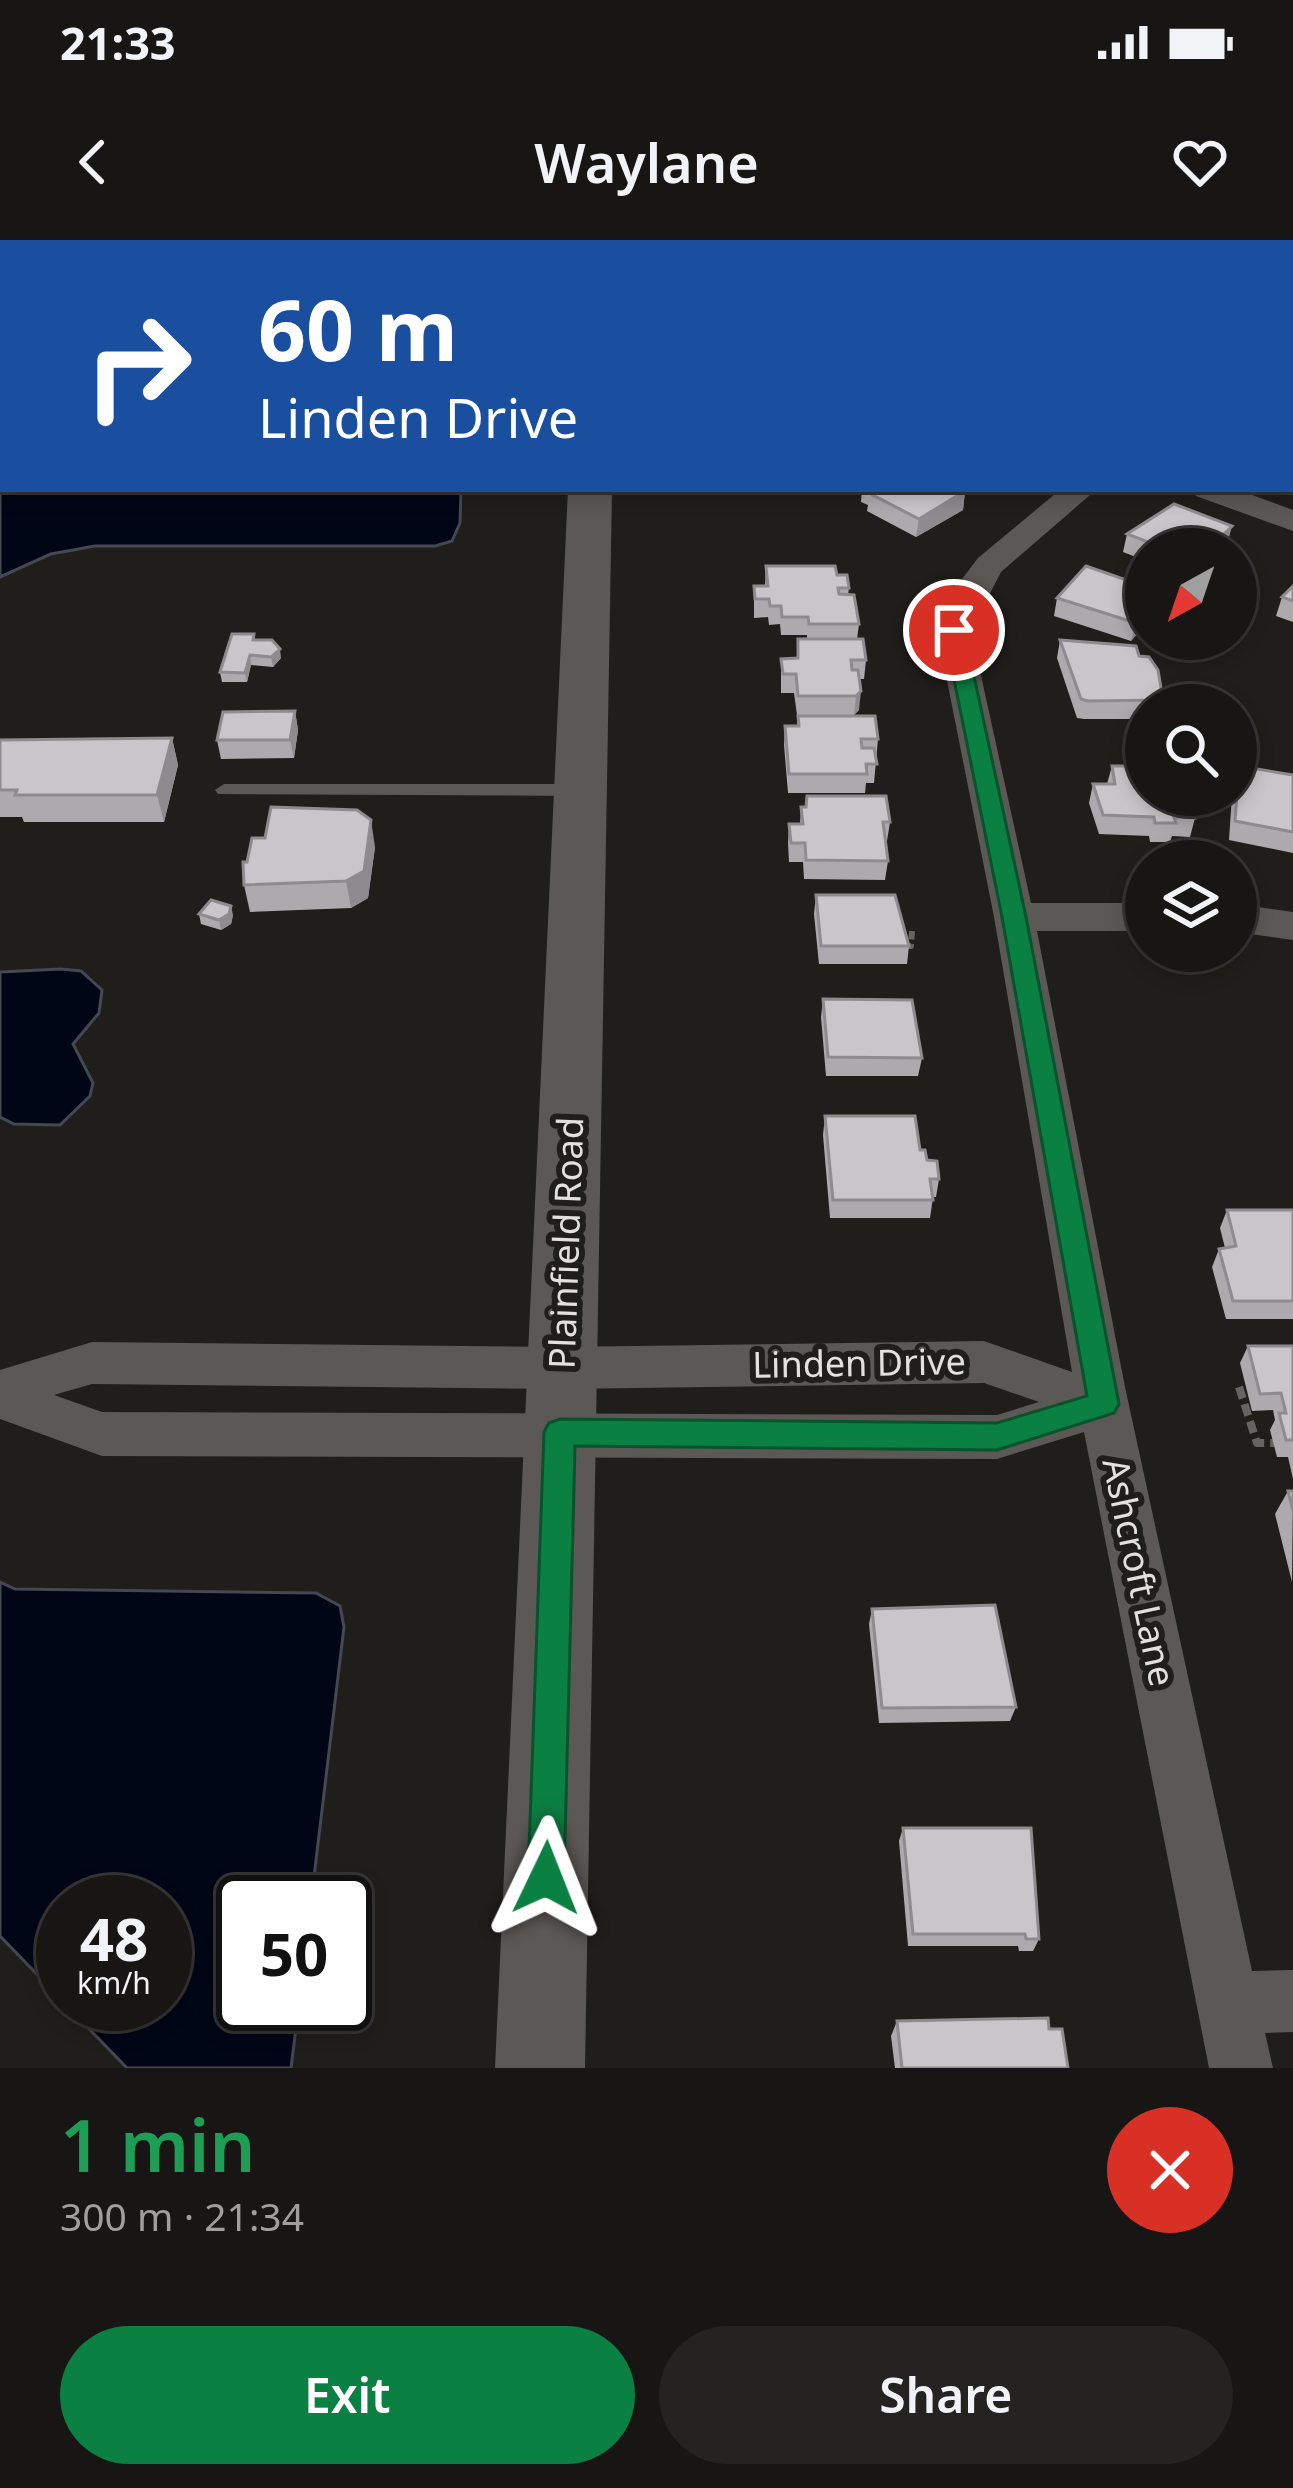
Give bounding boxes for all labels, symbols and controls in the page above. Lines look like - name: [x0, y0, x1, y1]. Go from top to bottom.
- text: 21:33: [60, 12, 176, 73]
- text: Waylane: [534, 125, 759, 199]
- icon: back: [60, 129, 126, 195]
- icon: heart: [1167, 129, 1233, 195]
- text: 60 m: [258, 271, 458, 386]
- icon: right: [60, 288, 216, 444]
- text: Linden Drive: [258, 380, 578, 454]
- north arrow: [1125, 528, 1257, 660]
- map controls: [1125, 528, 1257, 972]
- pin: [903, 579, 1005, 681]
- icon: arrive: [921, 597, 987, 663]
- button: search: [1125, 684, 1257, 816]
- button: layers: [1125, 840, 1257, 972]
- street label: Plainfield Road: [537, 1116, 594, 1370]
- street label: Linden Drive: [752, 1336, 966, 1389]
- street label: Ashcroft Lane: [1091, 1453, 1188, 1690]
- position arrow: [483, 1815, 609, 1941]
- speed limit sign: 50: [216, 1875, 372, 2031]
- text: 48: [80, 1897, 148, 1979]
- text: km/h: [77, 1962, 151, 2003]
- text: 1 min: [60, 2095, 255, 2193]
- button: close: [1107, 2107, 1233, 2233]
- text: 300 m · 21:34: [60, 2189, 304, 2242]
- button: Exit: [60, 2326, 635, 2464]
- button: Share: [659, 2326, 1233, 2464]

